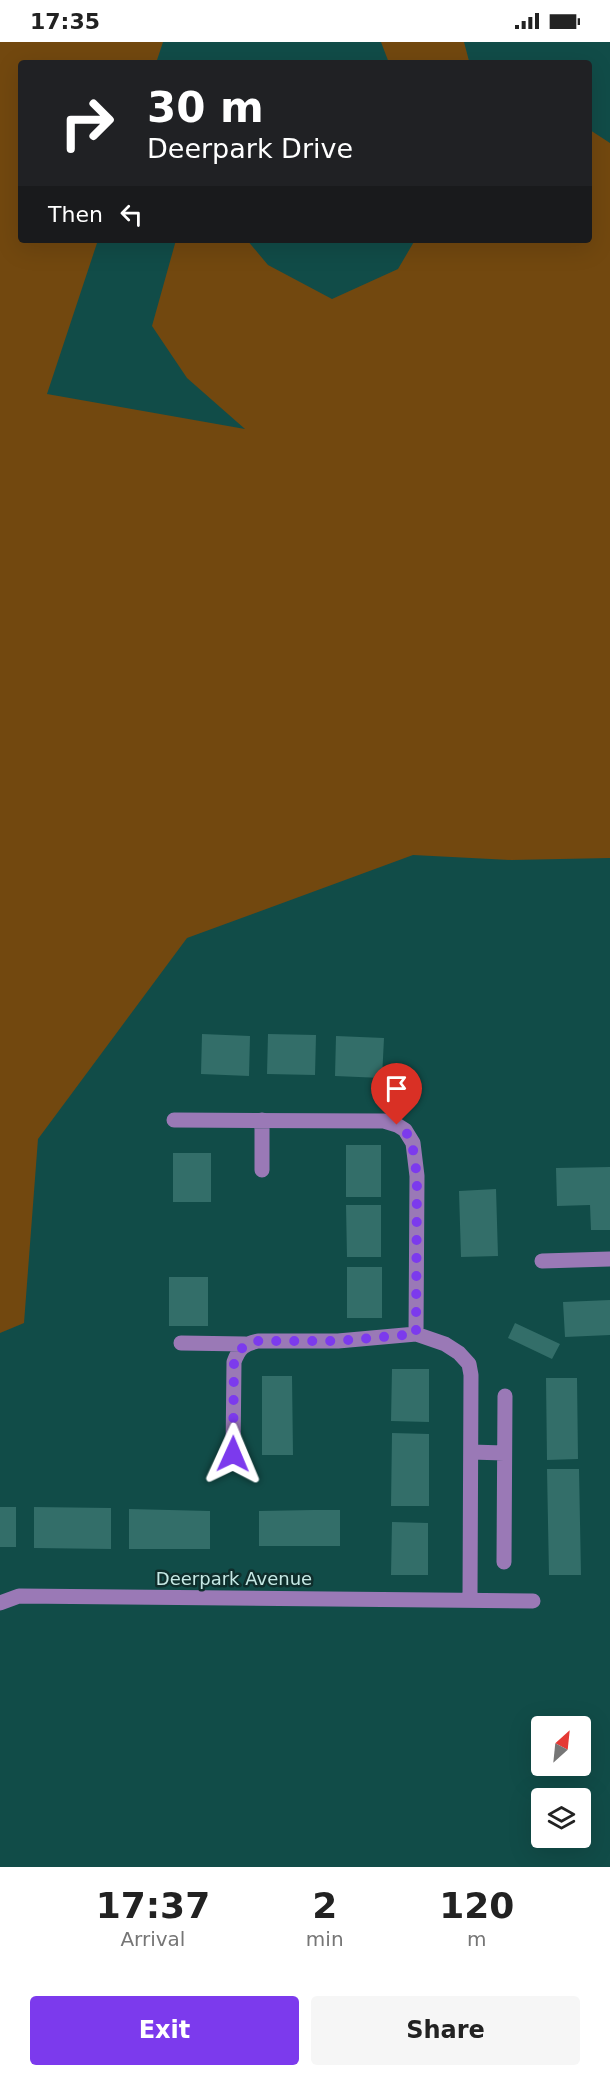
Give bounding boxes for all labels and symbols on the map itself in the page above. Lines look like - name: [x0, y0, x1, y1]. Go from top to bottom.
- pin: [371, 1063, 422, 1125]
- position arrow: [201, 1422, 265, 1486]
- street label: Deerpark Avenue: [156, 1568, 312, 1589]
- north arrow: [531, 1716, 591, 1776]

